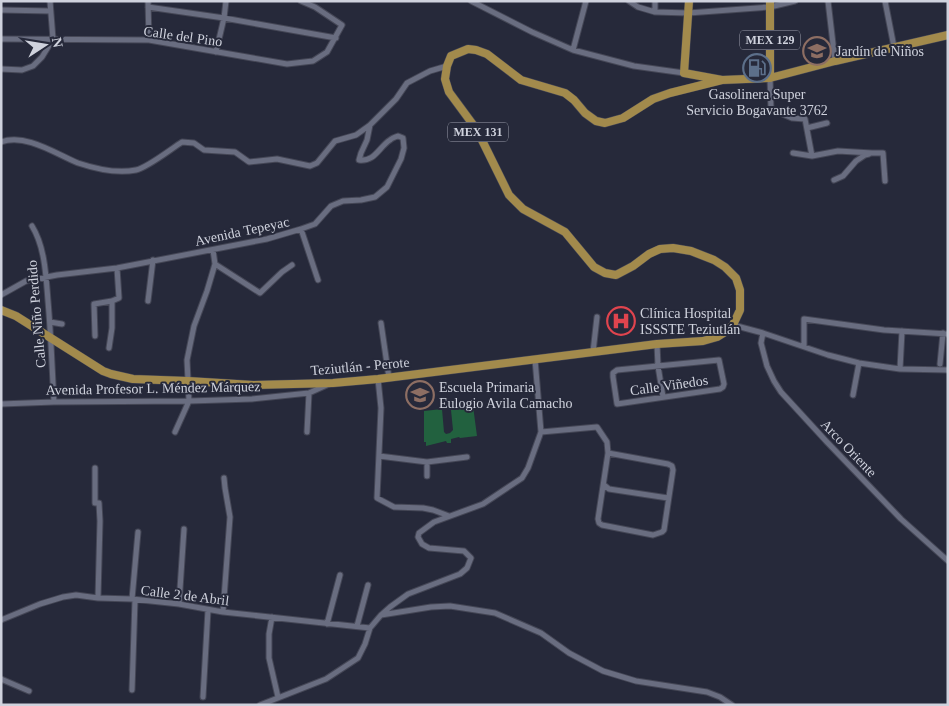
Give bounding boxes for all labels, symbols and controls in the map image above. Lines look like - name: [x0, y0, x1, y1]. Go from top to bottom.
- north arrow: [20, 20, 70, 70]
- street label: Calle del Pino: [143, 24, 223, 49]
- road number: MEX 129: [740, 30, 800, 50]
- text: N: [49, 36, 66, 49]
- school or university icon: Jardín de Niños: [802, 36, 832, 66]
- place label: Jardín de Niños: [836, 44, 924, 59]
- fuel station icon: Gasolinera Super Servicio Bogavante 3762: [742, 53, 772, 83]
- place label: Gasolinera Super Servicio Bogavante 3762: [686, 87, 828, 118]
- road number: MEX 131: [448, 122, 508, 142]
- street label: Avenida Tepeyac: [194, 214, 291, 249]
- street label: Calle Niño Perdido: [24, 259, 49, 368]
- hospital icon: Clínica Hospital ISSSTE Teziutlán: [606, 306, 636, 336]
- place label: Clínica Hospital ISSSTE Teziutlán: [640, 306, 740, 337]
- street label: Teziutlán - Perote: [310, 355, 410, 378]
- street label: Calle Viñedos: [629, 373, 709, 398]
- street label: Avenida Profesor L. Méndez Márquez: [46, 379, 260, 398]
- school or university icon: Escuela Primaria Eulogio Avila Camacho: [405, 380, 435, 410]
- place label: Escuela Primaria Eulogio Avila Camacho: [439, 380, 573, 411]
- street label: Arco Oriente: [818, 417, 880, 480]
- street label: Calle 2 de Abril: [140, 583, 230, 608]

